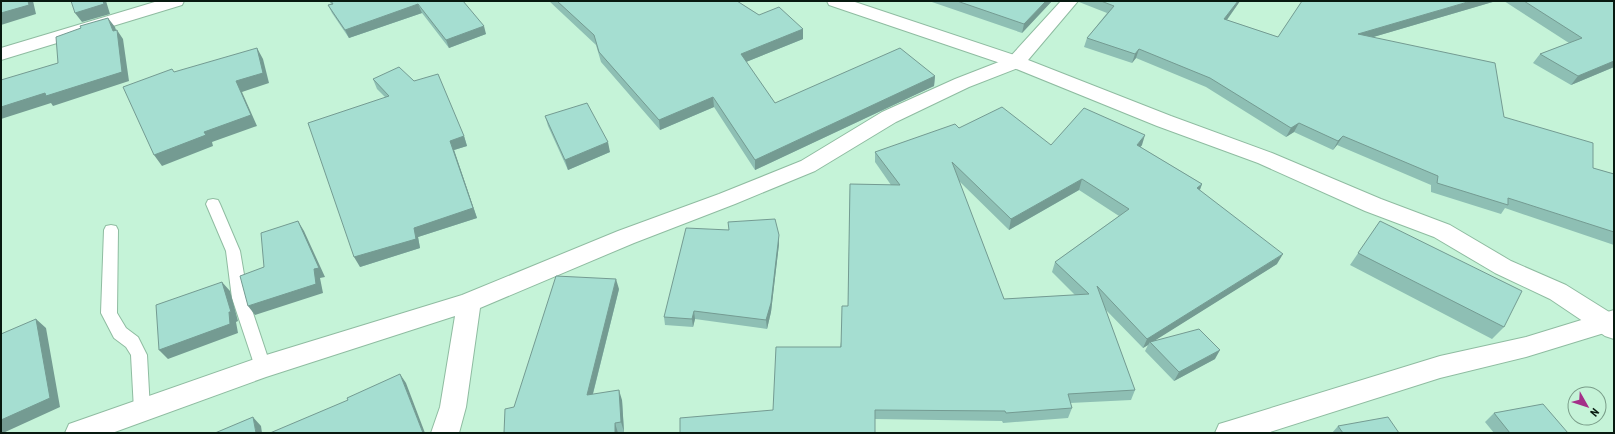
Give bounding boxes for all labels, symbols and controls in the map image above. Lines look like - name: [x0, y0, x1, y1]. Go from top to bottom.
- north arrow: [1567, 386, 1607, 426]
- text: N: [1587, 405, 1602, 419]

